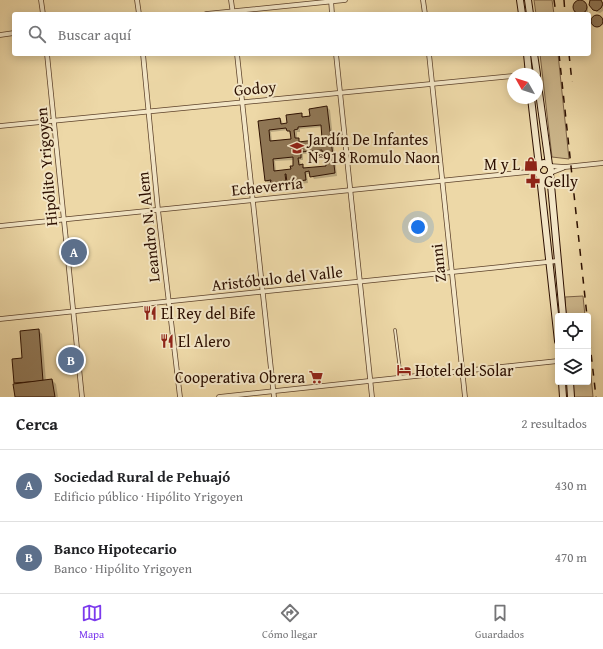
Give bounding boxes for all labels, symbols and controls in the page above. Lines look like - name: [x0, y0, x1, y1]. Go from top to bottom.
- search box: [12, 12, 591, 56]
- icon: search: [26, 23, 48, 45]
- text: Buscar aquí: [58, 24, 131, 45]
- north arrow: [507, 68, 543, 104]
- street label: Godoy: [233, 74, 277, 102]
- street label: Hipólito Yrigoyen: [29, 107, 63, 227]
- place label: Jardín De Infantes Nº918 Romulo Naon: [306, 127, 440, 169]
- school or university icon: Jardín De Infantes Nº918 Romulo Naon: [289, 140, 305, 156]
- place label: M y L: [484, 152, 520, 176]
- shop icon: M y L: [523, 156, 539, 172]
- place label: Gelly: [544, 169, 578, 193]
- street label: Echeverría: [230, 170, 304, 202]
- street label: Leandro N. Alem: [130, 171, 166, 283]
- pharmacy icon: Gelly: [525, 173, 541, 189]
- your location: [408, 217, 428, 237]
- pin: A: [61, 237, 87, 267]
- street label: Zanni: [424, 242, 452, 283]
- street label: Aristóbulo del Valle: [210, 259, 344, 297]
- place label: El Rey del Bife: [161, 301, 256, 325]
- restaurant icon: El Rey del Bife: [142, 305, 158, 321]
- map controls: [555, 313, 591, 385]
- button: locate: [555, 313, 591, 349]
- place label: El Alero: [178, 329, 230, 353]
- restaurant icon: El Alero: [159, 333, 175, 349]
- pin: B: [58, 345, 84, 375]
- button: layers: [555, 349, 591, 385]
- place label: Hotel del Solar: [415, 358, 514, 382]
- hotel icon: Hotel del Solar: [396, 362, 412, 378]
- place label: Cooperativa Obrera: [175, 365, 305, 389]
- supermarket icon: Cooperativa Obrera: [308, 369, 324, 385]
- text: Cerca: [16, 411, 58, 436]
- text: 2 resultados: [521, 414, 587, 433]
- text: Sociedad Rural de Pehuajó: [54, 466, 230, 487]
- text: A: [25, 476, 33, 495]
- text: 430 m: [555, 476, 587, 495]
- text: Edificio público · Hipólito Yrigoyen: [54, 487, 243, 506]
- text: Banco Hipotecario: [54, 538, 177, 559]
- text: B: [25, 548, 33, 567]
- text: 470 m: [555, 548, 587, 567]
- text: Banco · Hipólito Yrigoyen: [54, 559, 192, 578]
- tab: Mapa: [79, 602, 104, 642]
- tab: Cómo llegar: [262, 602, 317, 642]
- tab: Guardados: [475, 602, 524, 642]

